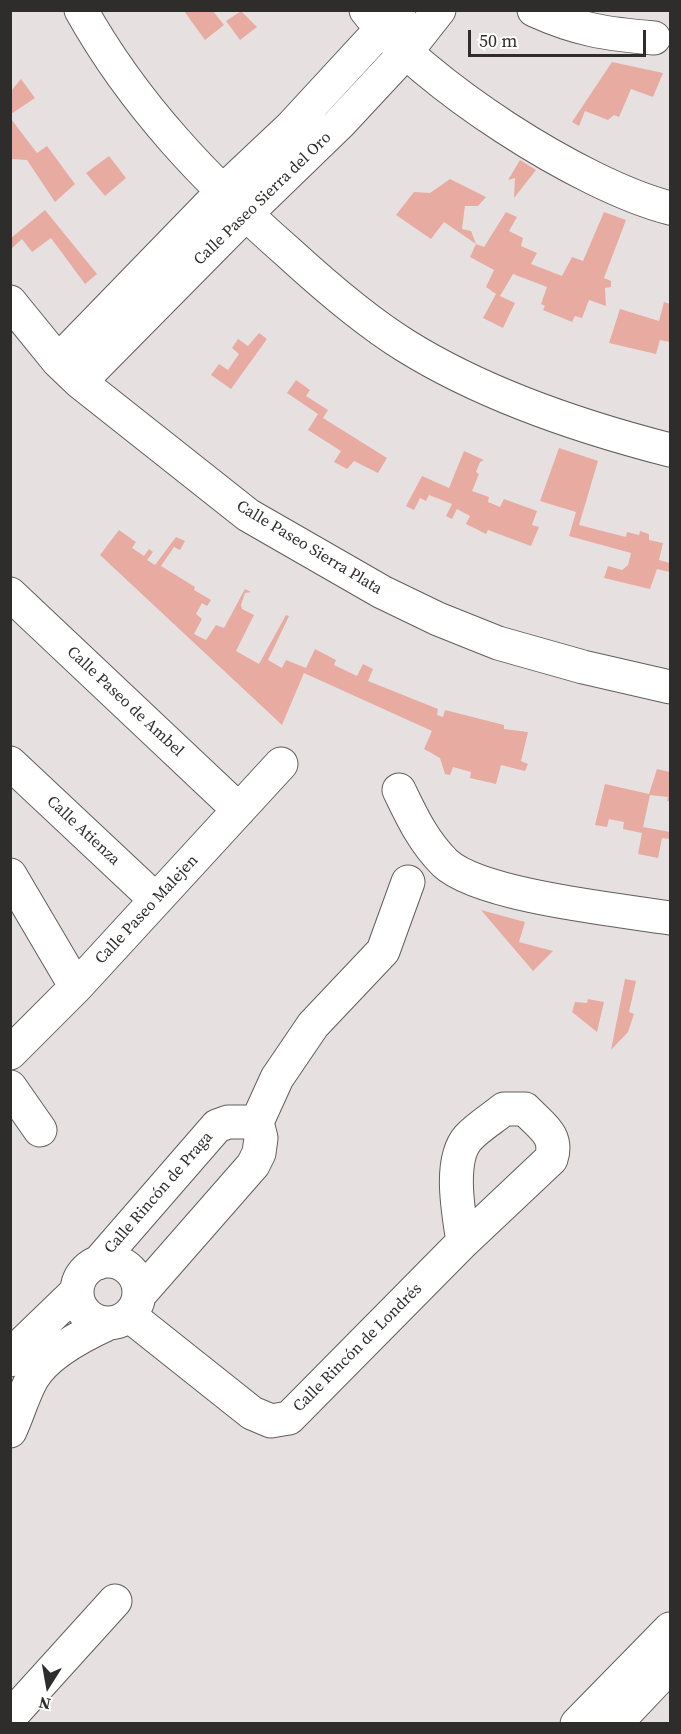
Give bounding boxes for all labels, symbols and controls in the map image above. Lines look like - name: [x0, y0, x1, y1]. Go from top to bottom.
- scale bar: [471, 18, 650, 56]
- text: 50 m: [479, 28, 517, 53]
- street label: Calle Paseo Sierra del Oro: [190, 128, 336, 270]
- street label: Calle Paseo Sierra Plata: [233, 497, 385, 599]
- street label: Calle Paseo de Ambel: [63, 643, 187, 761]
- street label: Calle Atienza: [42, 792, 124, 870]
- street label: Calle Paseo Malejen: [91, 851, 203, 969]
- street label: Calle Rincón de Praga: [101, 1128, 217, 1258]
- street label: Calle Rincón de Londrés: [290, 1280, 426, 1416]
- north arrow: [18, 1656, 78, 1716]
- text: N: [37, 1692, 52, 1716]

